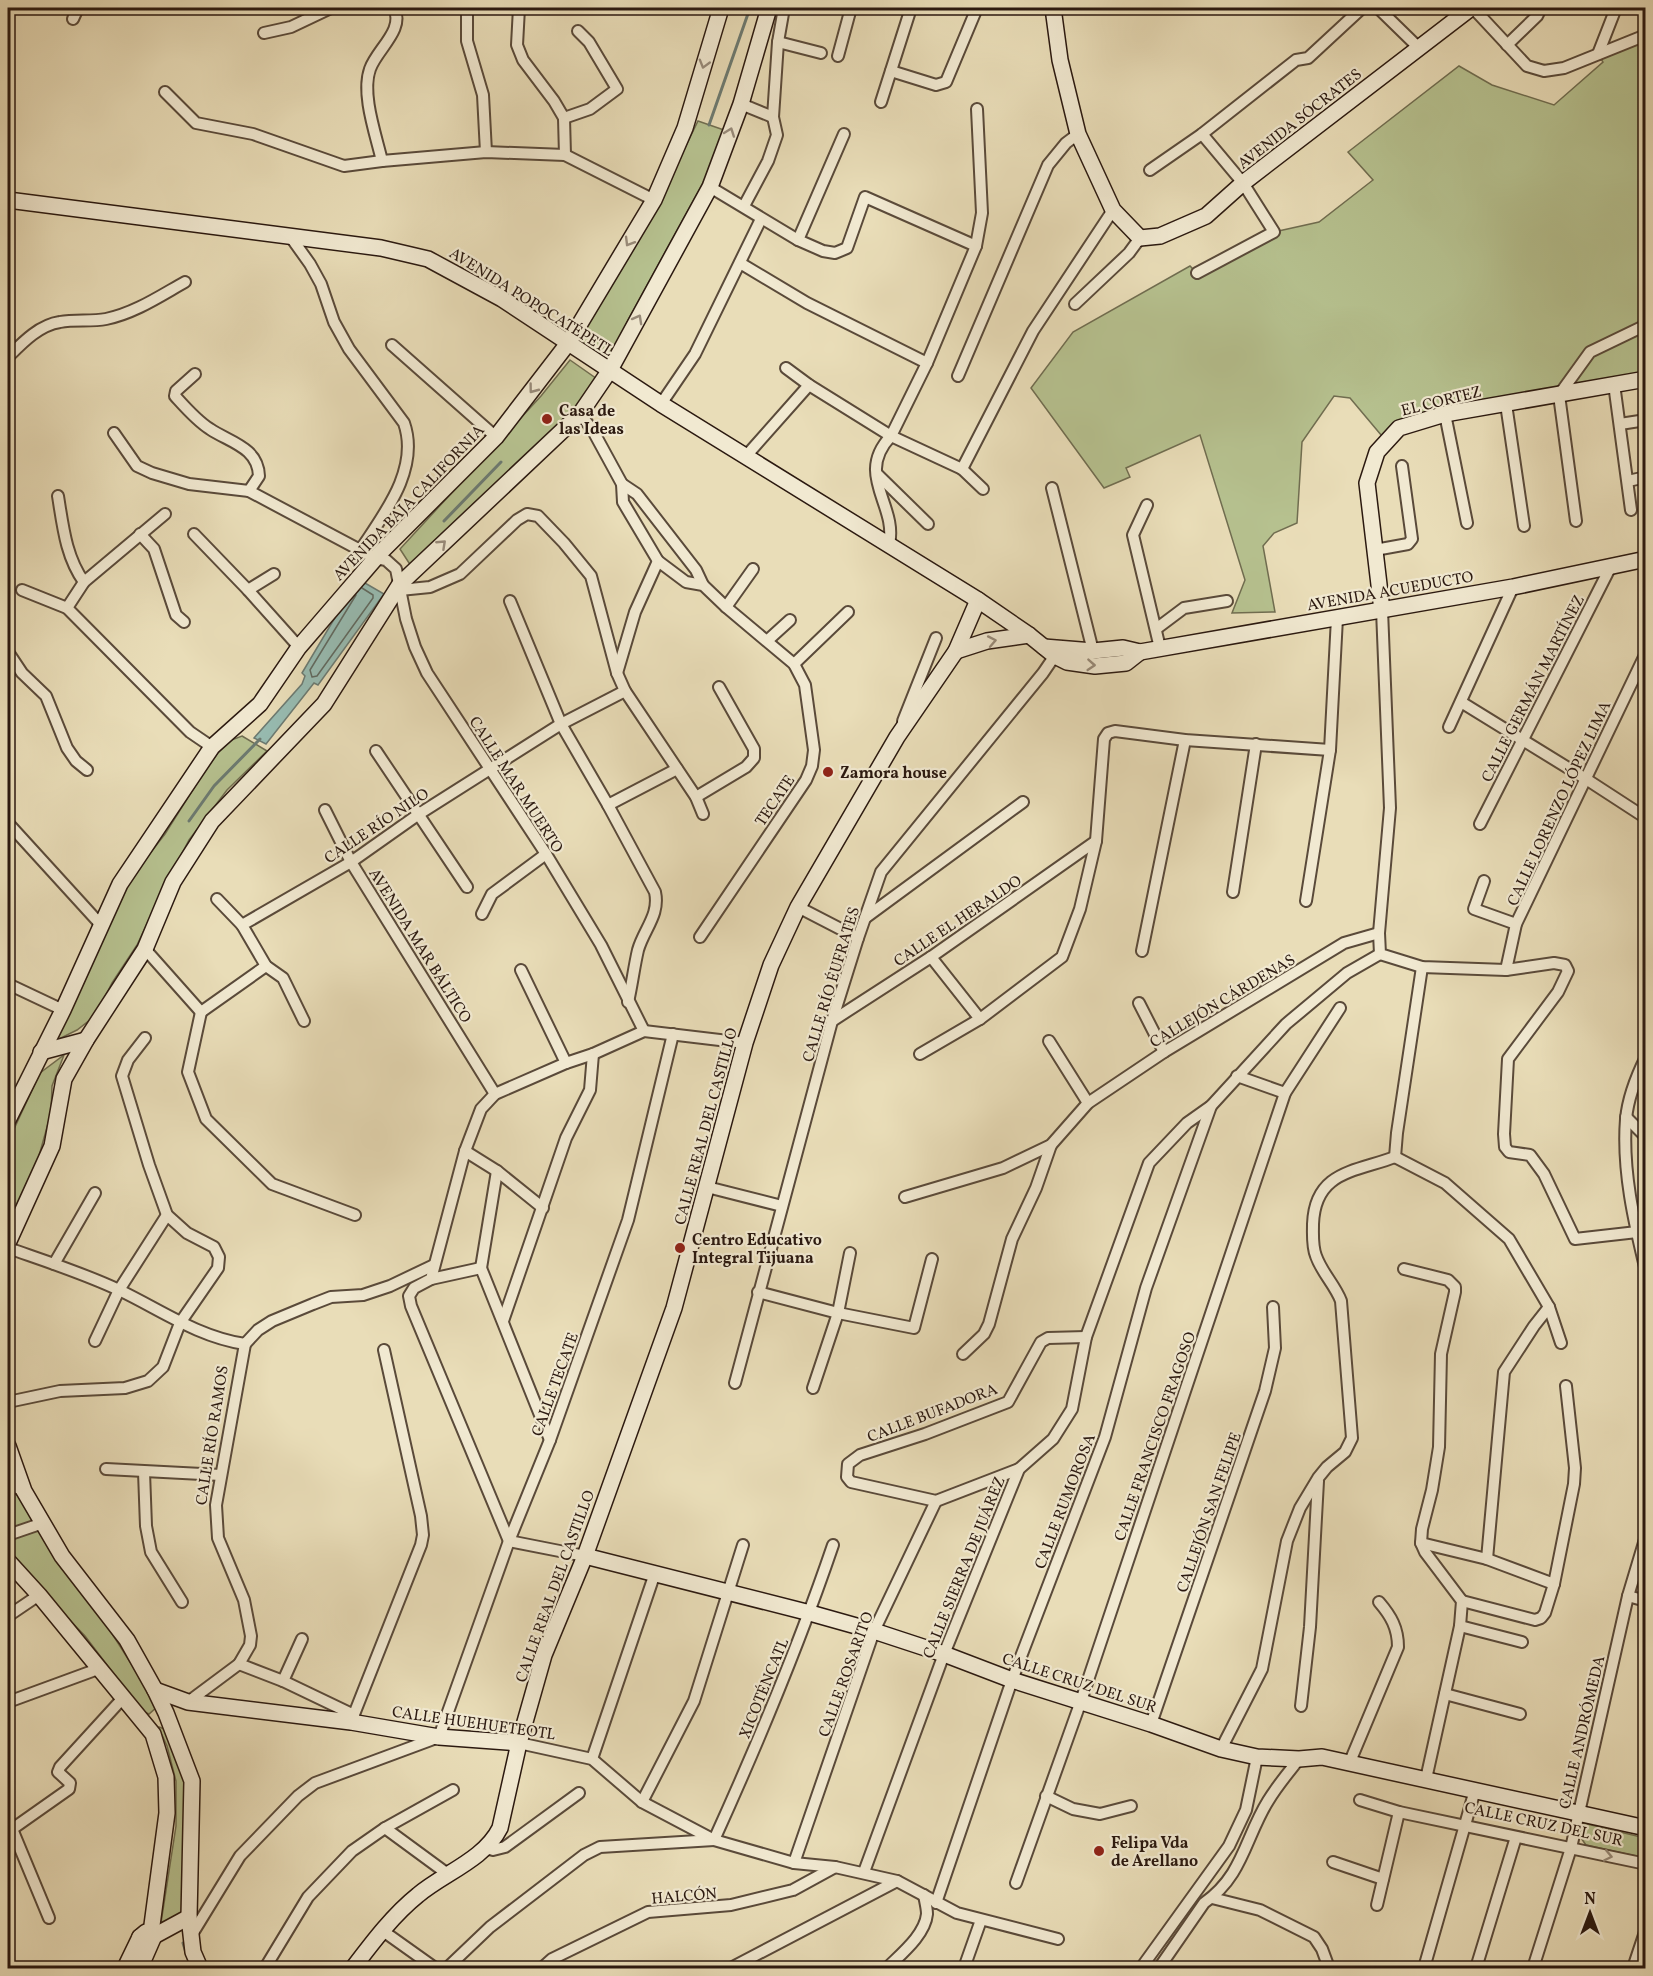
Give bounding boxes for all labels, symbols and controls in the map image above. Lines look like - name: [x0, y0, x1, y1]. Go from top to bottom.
- one-way arrow: [699, 58, 711, 69]
- street label: AVENIDA SÓCRATES: [1233, 64, 1367, 175]
- one-way arrow: [723, 128, 735, 139]
- one-way arrow: [624, 236, 636, 246]
- street label: AVENIDA POPOCATÉPETL: [444, 243, 617, 362]
- one-way arrow: [631, 315, 642, 325]
- street label: EL CORTEZ: [1399, 381, 1484, 423]
- one-way arrow: [530, 382, 541, 393]
- place label: Casa de las Ideas: [559, 401, 624, 441]
- marker: Casa de las Ideas: [540, 412, 554, 426]
- street label: AVENIDA BAJA CALIFORNIA: [329, 420, 490, 586]
- one-way arrow: [435, 540, 446, 551]
- street label: AVENIDA ACUEDUCTO: [1305, 566, 1476, 617]
- street label: CALLE GERMÁN MARTÍNEZ: [1477, 591, 1591, 786]
- one-way arrow: [986, 635, 996, 648]
- one-way arrow: [1087, 658, 1096, 671]
- street label: CALLE LORENZO LÓPEZ LIMA: [1503, 698, 1617, 910]
- street label: CALLE MAR MUERTO: [463, 713, 568, 858]
- place label: Zamora house: [840, 763, 947, 785]
- marker: Zamora house: [821, 765, 835, 779]
- street label: TECATE: [750, 771, 801, 831]
- street label: CALLE RÍO NILO: [320, 783, 434, 870]
- street label: AVENIDA MAR BÁLTICO: [363, 864, 476, 1028]
- street label: CALLE EL HERALDO: [890, 870, 1027, 973]
- street label: CALLE RÍO ÉUFRATES: [798, 904, 866, 1065]
- street label: CALLEJÓN CÁRDENAS: [1146, 949, 1300, 1054]
- street label: CALLE REAL DEL CASTILLO: [670, 1025, 744, 1228]
- place label: Centro Educativo Integral Tijuana: [692, 1230, 822, 1270]
- marker: Centro Educativo Integral Tijuana: [673, 1241, 687, 1255]
- street label: CALLE FRANCISCO FRAGOSO: [1110, 1329, 1202, 1544]
- street label: CALLE TECATE: [527, 1330, 585, 1440]
- street label: CALLE RÍO RAMOS: [191, 1364, 235, 1507]
- street label: CALLE BUFADORA: [864, 1379, 1001, 1449]
- street label: CALLEJÓN SAN FELIPE: [1172, 1430, 1248, 1596]
- street label: CALLE RUMOROSA: [1030, 1431, 1102, 1573]
- street label: CALLE SIERRA DE JUÁREZ: [918, 1473, 1011, 1662]
- street label: CALLE REAL DEL CASTILLO: [511, 1487, 601, 1686]
- street label: CALLE ROSARITO: [814, 1609, 880, 1740]
- street label: XICOTÉNCATL: [735, 1635, 795, 1742]
- street label: CALLE CRUZ DEL SUR: [999, 1648, 1160, 1719]
- street label: CALLE ANDRÓMEDA: [1555, 1654, 1611, 1811]
- street label: CALLE HUEHUETEOTL: [391, 1702, 557, 1746]
- street label: CALLE CRUZ DEL SUR: [1462, 1797, 1625, 1853]
- place label: Felipa Vda de Arellano: [1111, 1833, 1198, 1873]
- marker: Felipa Vda de Arellano: [1092, 1844, 1106, 1858]
- one-way arrow: [1603, 1849, 1613, 1862]
- street label: HALCÓN: [650, 1883, 718, 1911]
- north arrow: [1560, 1883, 1620, 1943]
- text: N: [1584, 1889, 1596, 1911]

